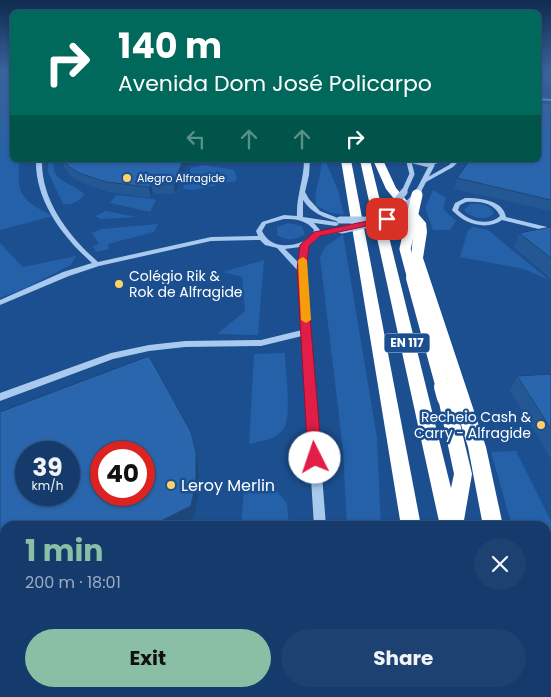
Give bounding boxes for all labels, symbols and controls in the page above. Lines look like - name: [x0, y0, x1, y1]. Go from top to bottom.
- text: 140 m: [118, 21, 222, 70]
- icon: right: [35, 30, 100, 95]
- text: Avenida Dom José Policarpo: [118, 68, 432, 99]
- icon: left: [182, 125, 210, 153]
- icon: ahead: [235, 125, 263, 153]
- icon: ahead: [288, 125, 316, 153]
- icon: right: [341, 125, 369, 153]
- place label: Alegro Alfragide: [137, 170, 225, 186]
- marker: Alegro Alfragide: [121, 172, 133, 184]
- pin: [366, 198, 408, 240]
- icon: arrive: [373, 205, 401, 233]
- place label: Colégio Rik & Rok de Alfragide: [129, 266, 243, 302]
- marker: Colégio Rik & Rok de Alfragide: [113, 278, 125, 290]
- road number: EN 117: [384, 333, 430, 352]
- place label: Recheio Cash & Carry - Alfragide: [414, 407, 532, 443]
- marker: Recheio Cash & Carry - Alfragide: [535, 419, 547, 431]
- position arrow: [288, 431, 340, 483]
- speed limit sign: 40: [90, 441, 155, 506]
- text: 39: [32, 450, 63, 485]
- place label: Leroy Merlin: [181, 474, 275, 497]
- text: km/h: [32, 477, 63, 494]
- marker: Leroy Merlin: [165, 479, 177, 491]
- text: 1 min: [25, 529, 103, 572]
- button: close: [474, 538, 526, 590]
- text: 200 m · 18:01: [25, 571, 121, 594]
- button: Exit: [25, 629, 271, 687]
- button: Share: [281, 629, 526, 687]

